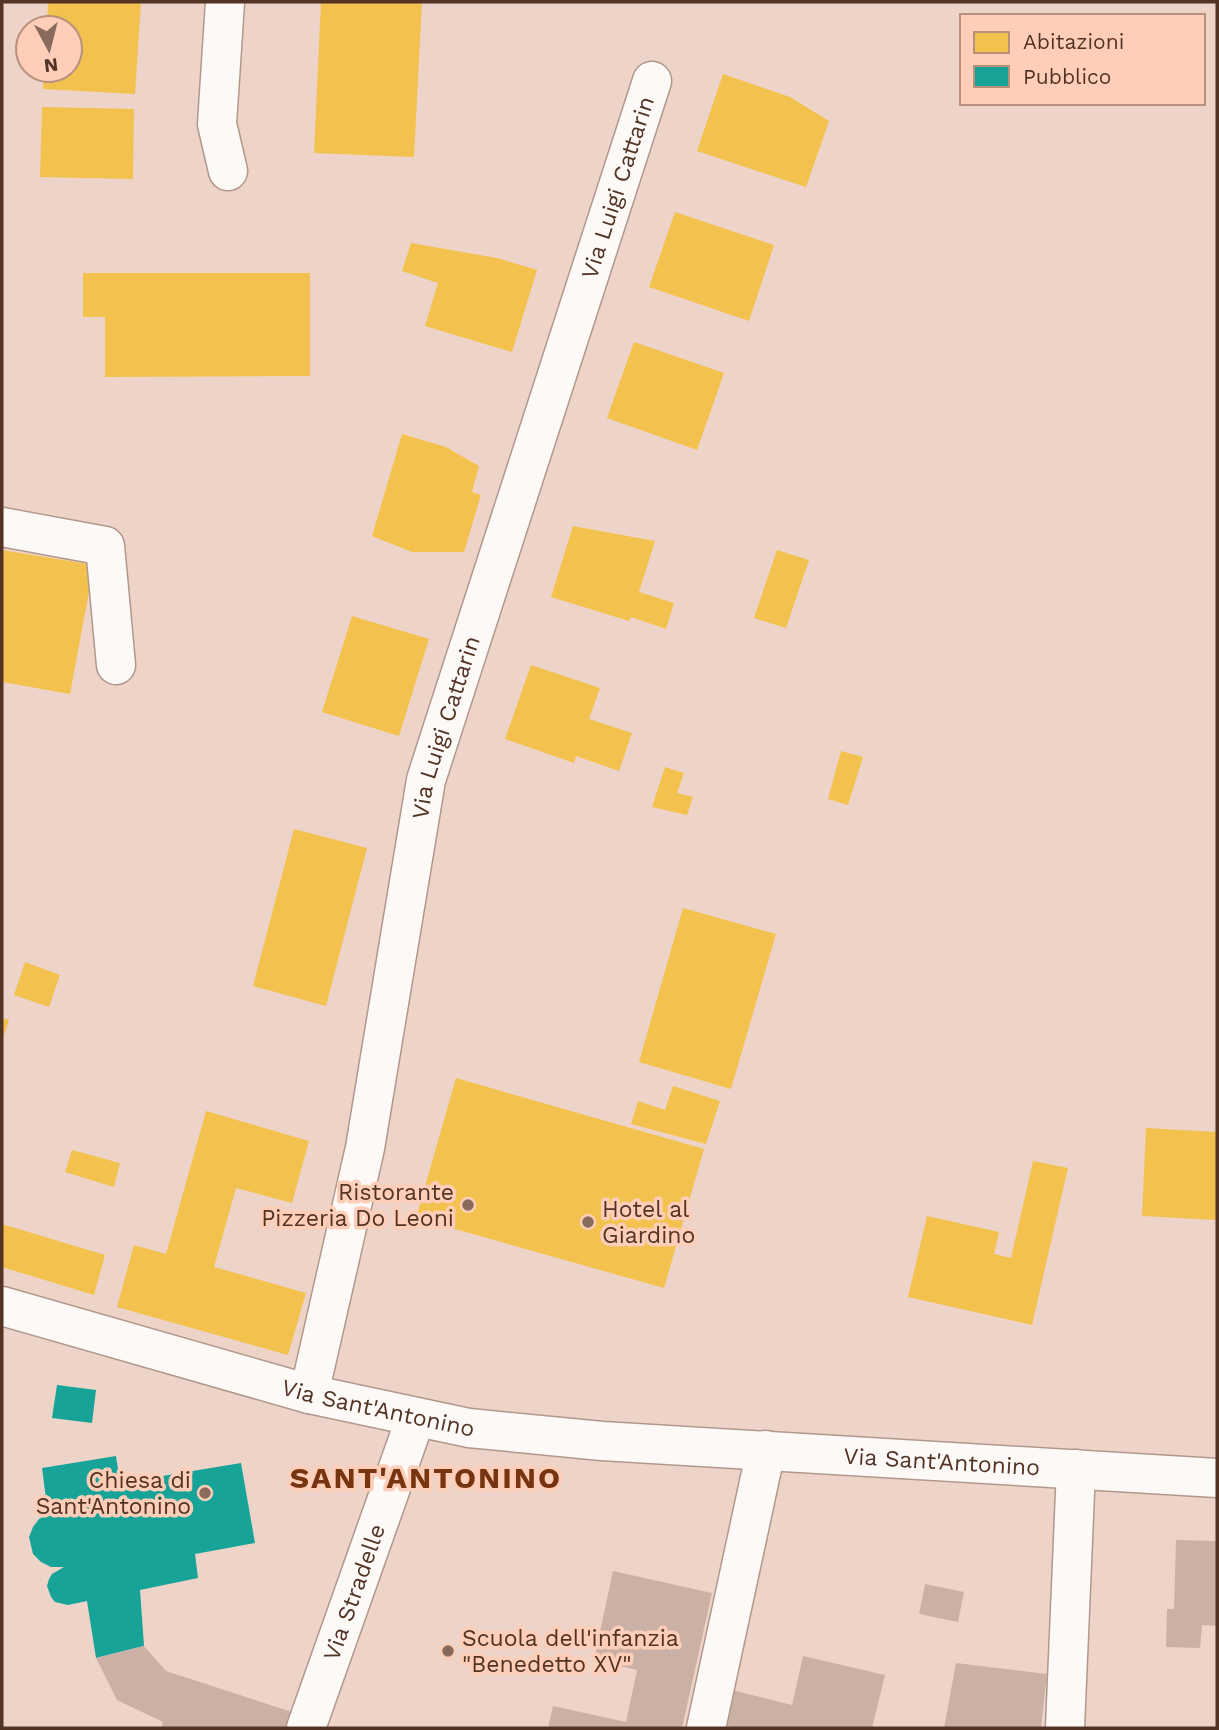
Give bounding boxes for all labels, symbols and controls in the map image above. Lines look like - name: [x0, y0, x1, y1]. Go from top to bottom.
- north arrow: [14, 14, 84, 84]
- legend: [960, 14, 1205, 105]
- text: Abitazioni: [1023, 29, 1124, 54]
- text: N: [43, 53, 59, 78]
- text: Pubblico: [1023, 64, 1111, 89]
- street label: Via Luigi Cattarin: [576, 93, 660, 282]
- street label: Via Luigi Cattarin: [407, 632, 486, 821]
- place label: Ristorante Pizzeria Do Leoni: [261, 1179, 454, 1232]
- place label: Hotel al Giardino: [602, 1196, 695, 1249]
- marker: Ristorante Pizzeria Do Leoni: [460, 1197, 476, 1213]
- marker: Hotel al Giardino: [580, 1214, 596, 1230]
- street label: Via Sant'Antonino: [278, 1374, 477, 1443]
- street label: Via Sant'Antonino: [843, 1443, 1041, 1481]
- district label: SANT'ANTONINO: [290, 1460, 562, 1495]
- place label: Chiesa di Sant'Antonino: [36, 1467, 191, 1520]
- marker: Chiesa di Sant'Antonino: [197, 1485, 213, 1501]
- street label: Via Stradelle: [318, 1521, 391, 1664]
- place label: Scuola dell'infanzia "Benedetto XV": [462, 1625, 679, 1678]
- marker: Scuola dell'infanzia "Benedetto XV": [440, 1643, 456, 1659]

